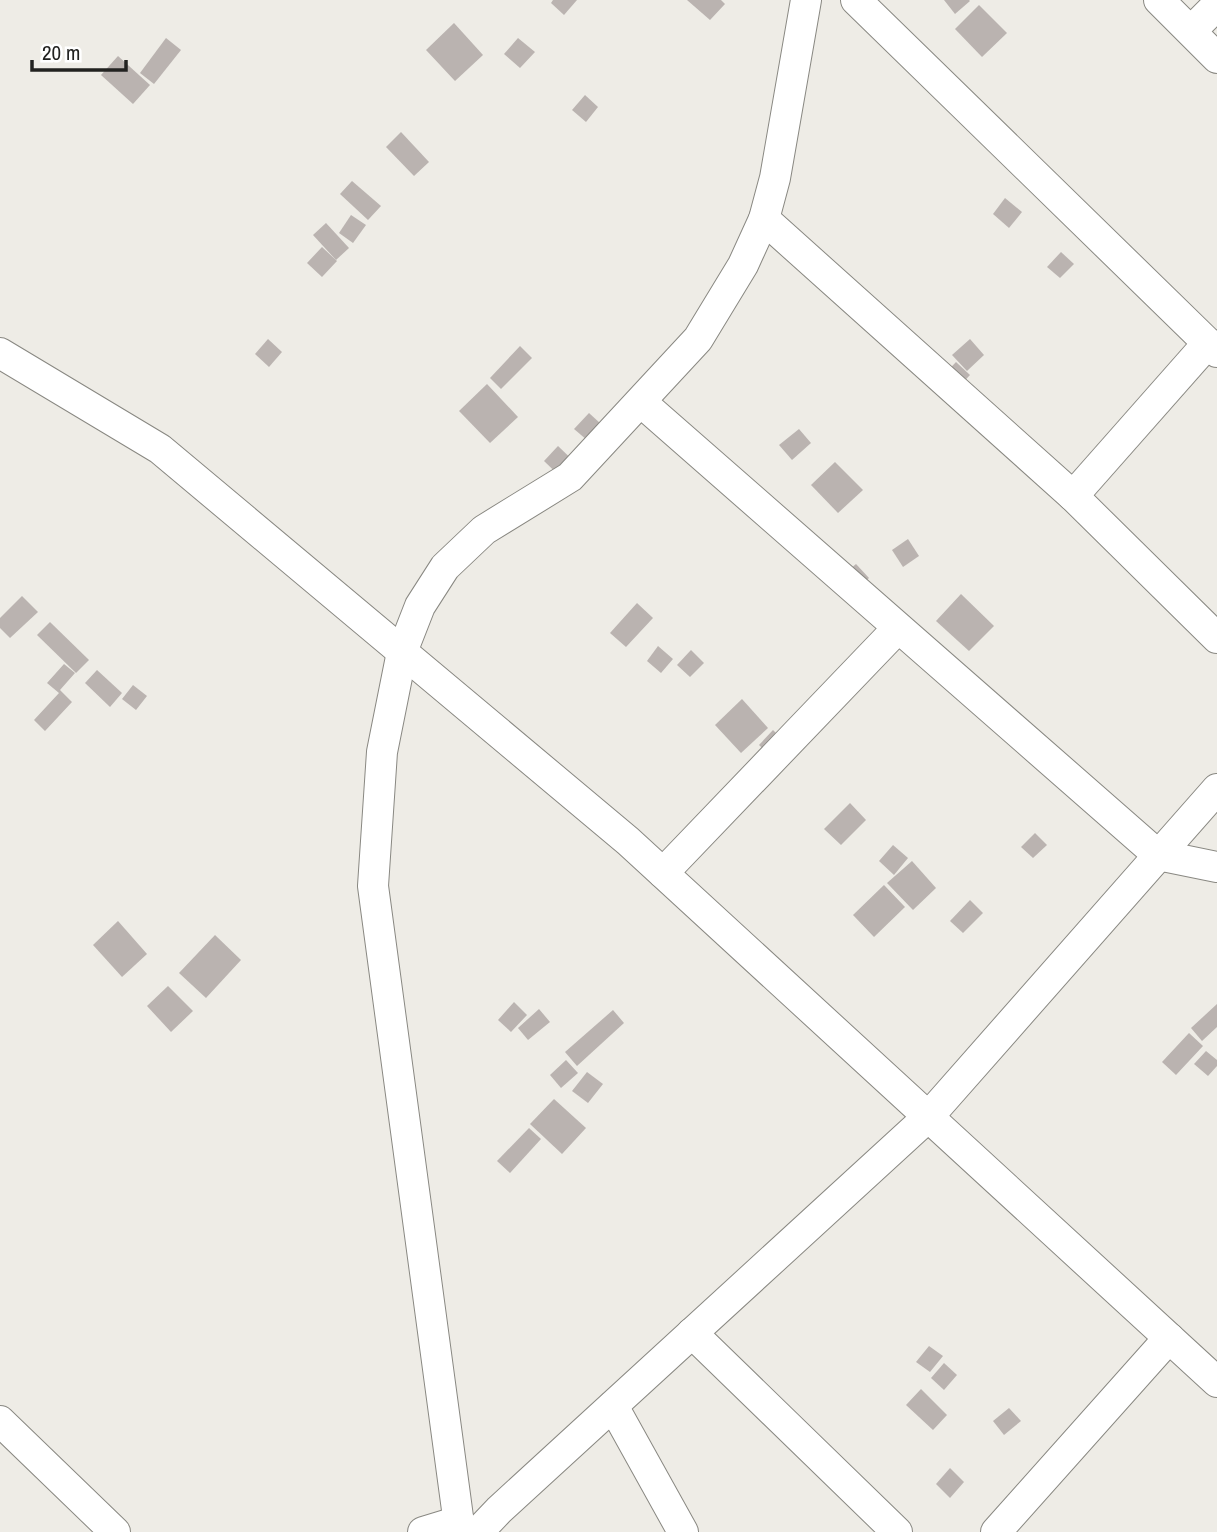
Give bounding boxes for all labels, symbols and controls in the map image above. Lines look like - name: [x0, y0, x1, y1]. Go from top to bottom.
- scale bar: [32, 28, 126, 72]
- text: 20 m: [42, 38, 80, 67]

